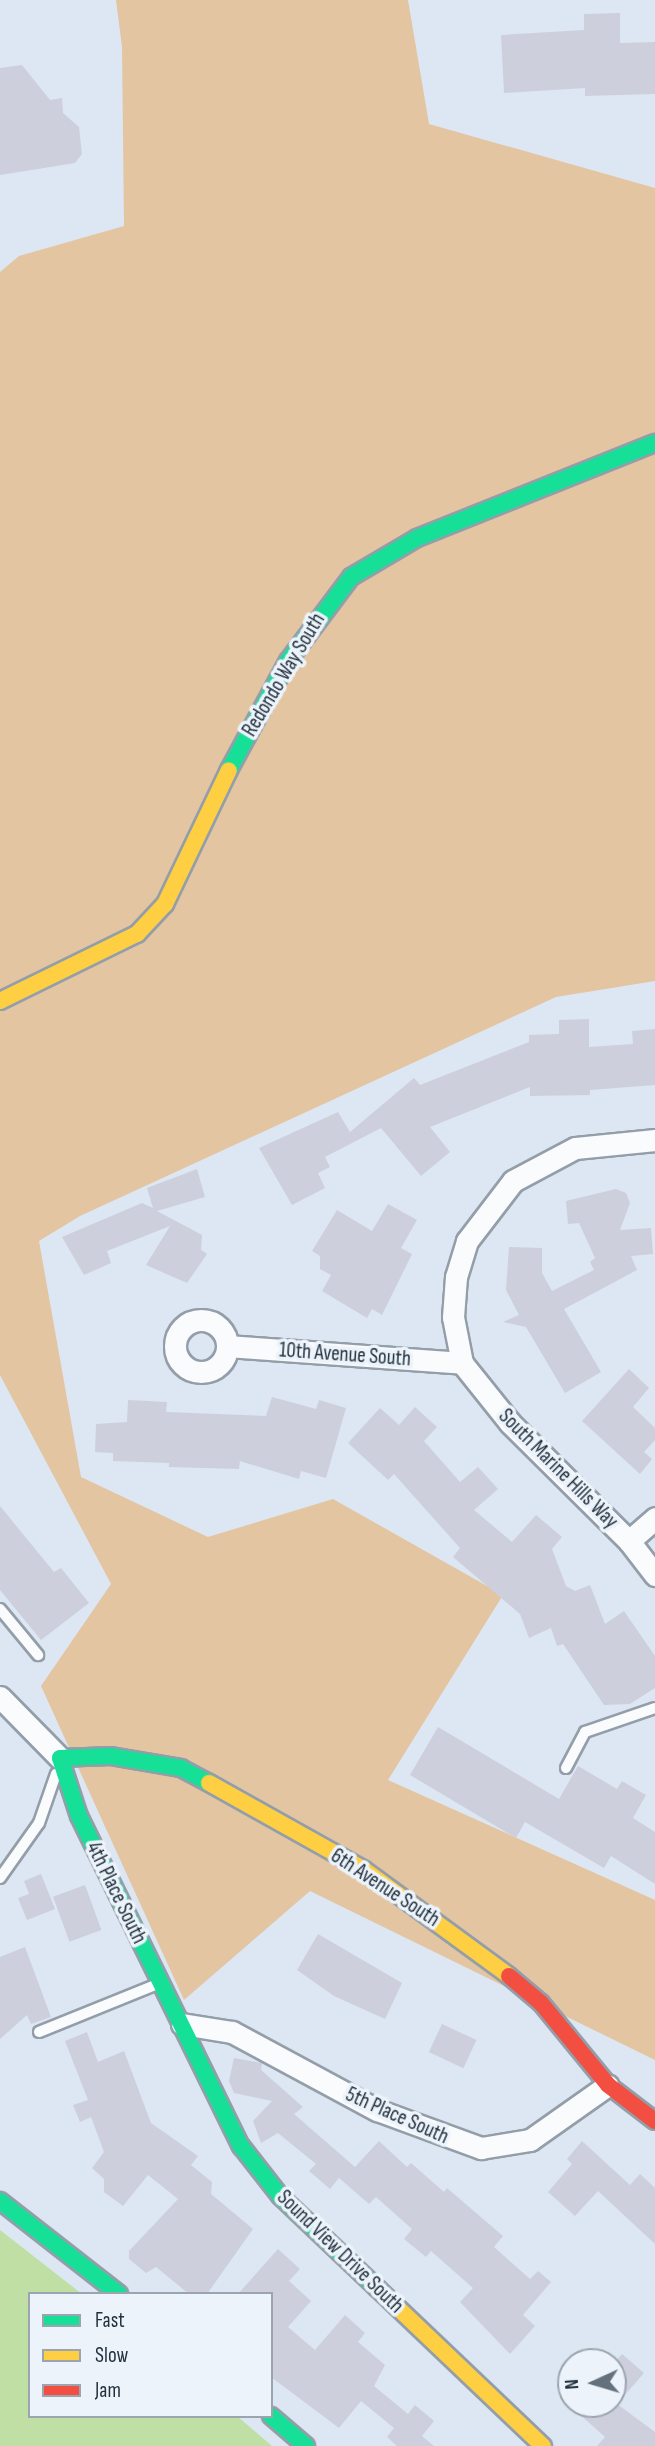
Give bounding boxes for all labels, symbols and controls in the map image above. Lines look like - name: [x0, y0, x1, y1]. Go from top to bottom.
- street label: Redondo Way South: [237, 609, 331, 741]
- street label: 10th Avenue South: [278, 1338, 412, 1372]
- street label: South Marine Hills Way: [493, 1404, 623, 1534]
- street label: 4th Place South: [80, 1838, 152, 1948]
- street label: 6th Avenue South: [326, 1844, 444, 1932]
- street label: 5th Place South: [342, 2082, 452, 2150]
- street label: Sound View Drive South: [271, 2185, 409, 2319]
- legend: [28, 2292, 273, 2418]
- text: Fast: [95, 2308, 125, 2333]
- text: Slow: [95, 2343, 128, 2368]
- north arrow: [557, 2348, 627, 2418]
- text: Jam: [95, 2378, 121, 2403]
- text: N: [561, 2378, 584, 2390]

